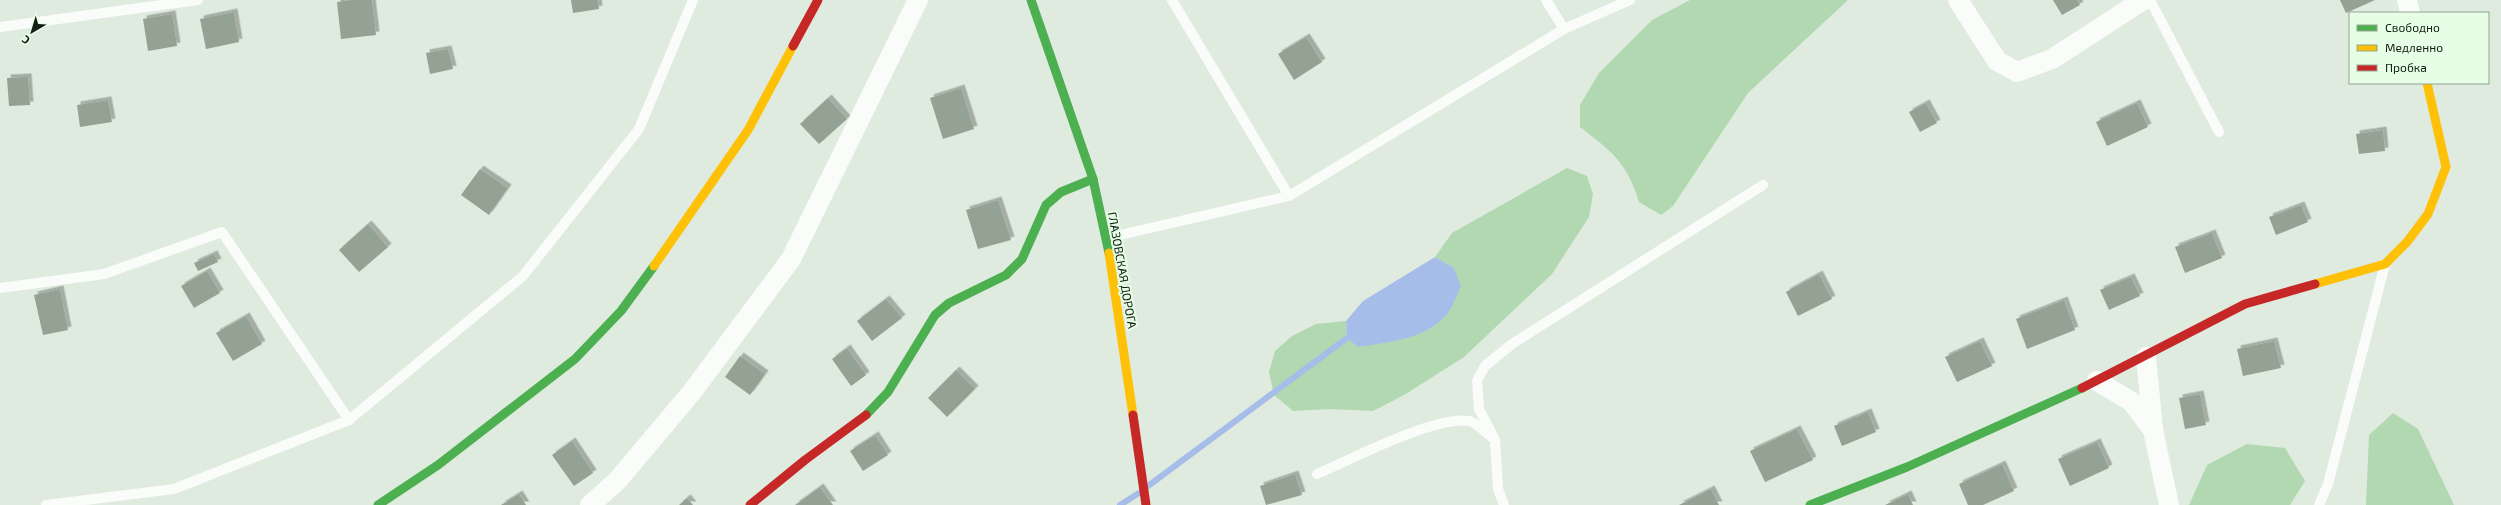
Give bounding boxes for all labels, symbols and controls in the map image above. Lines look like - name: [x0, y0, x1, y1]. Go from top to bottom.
- north arrow: [12, 12, 52, 52]
- legend: [2349, 12, 2489, 84]
- text: Свободно: [2385, 20, 2440, 34]
- text: С: [19, 33, 32, 47]
- text: Медленно: [2385, 40, 2443, 54]
- text: Пробка: [2385, 60, 2427, 74]
- street label: ГЛАЗОВСКАЯ ДОРОГА: [1106, 211, 1140, 330]

